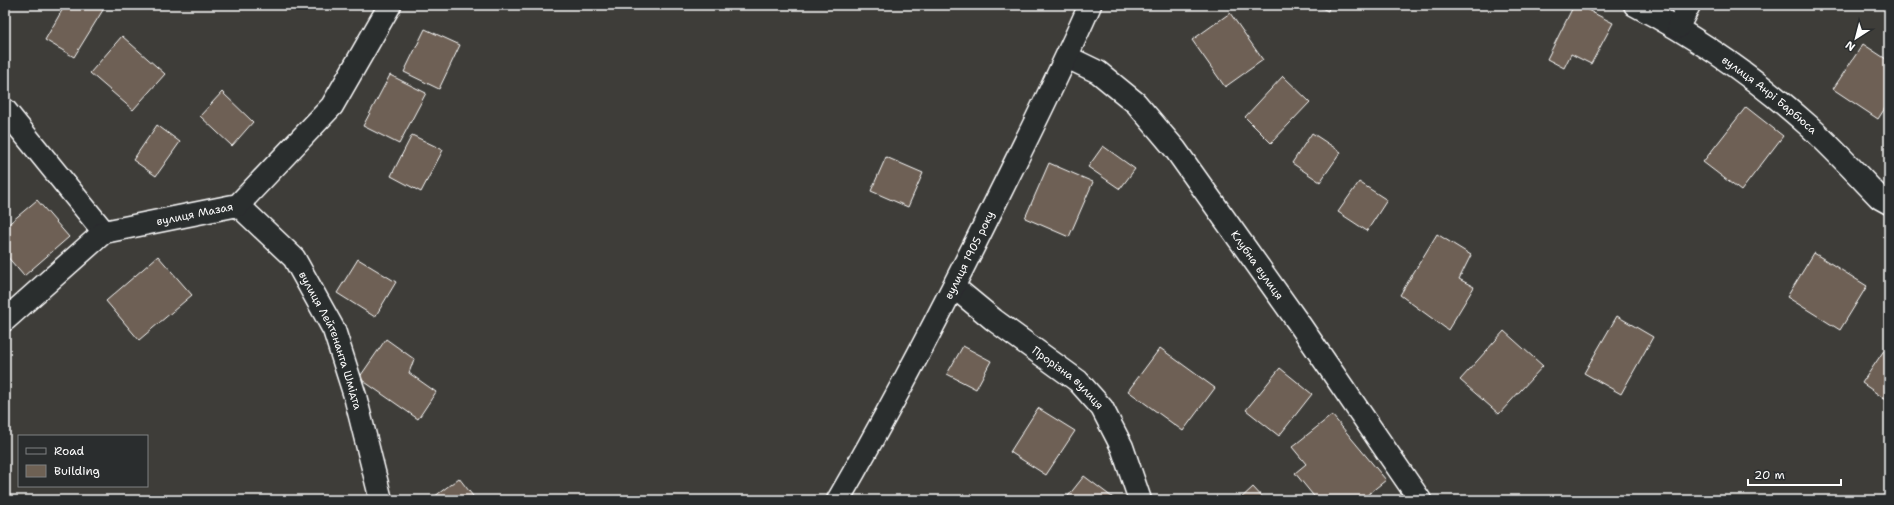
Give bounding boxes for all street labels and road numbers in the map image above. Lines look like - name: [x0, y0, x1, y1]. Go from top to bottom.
- street label: вулиця Анрі Барбюса: [1719, 52, 1820, 138]
- street label: вулиця Мазая: [155, 199, 235, 229]
- street label: вулиця 1905 року: [941, 209, 998, 302]
- street label: Клубна вулиця: [1227, 228, 1287, 303]
- street label: вулиця Лейтенанта Шмідта: [295, 269, 365, 412]
- street label: Прорізна вулиця: [1029, 343, 1107, 413]

